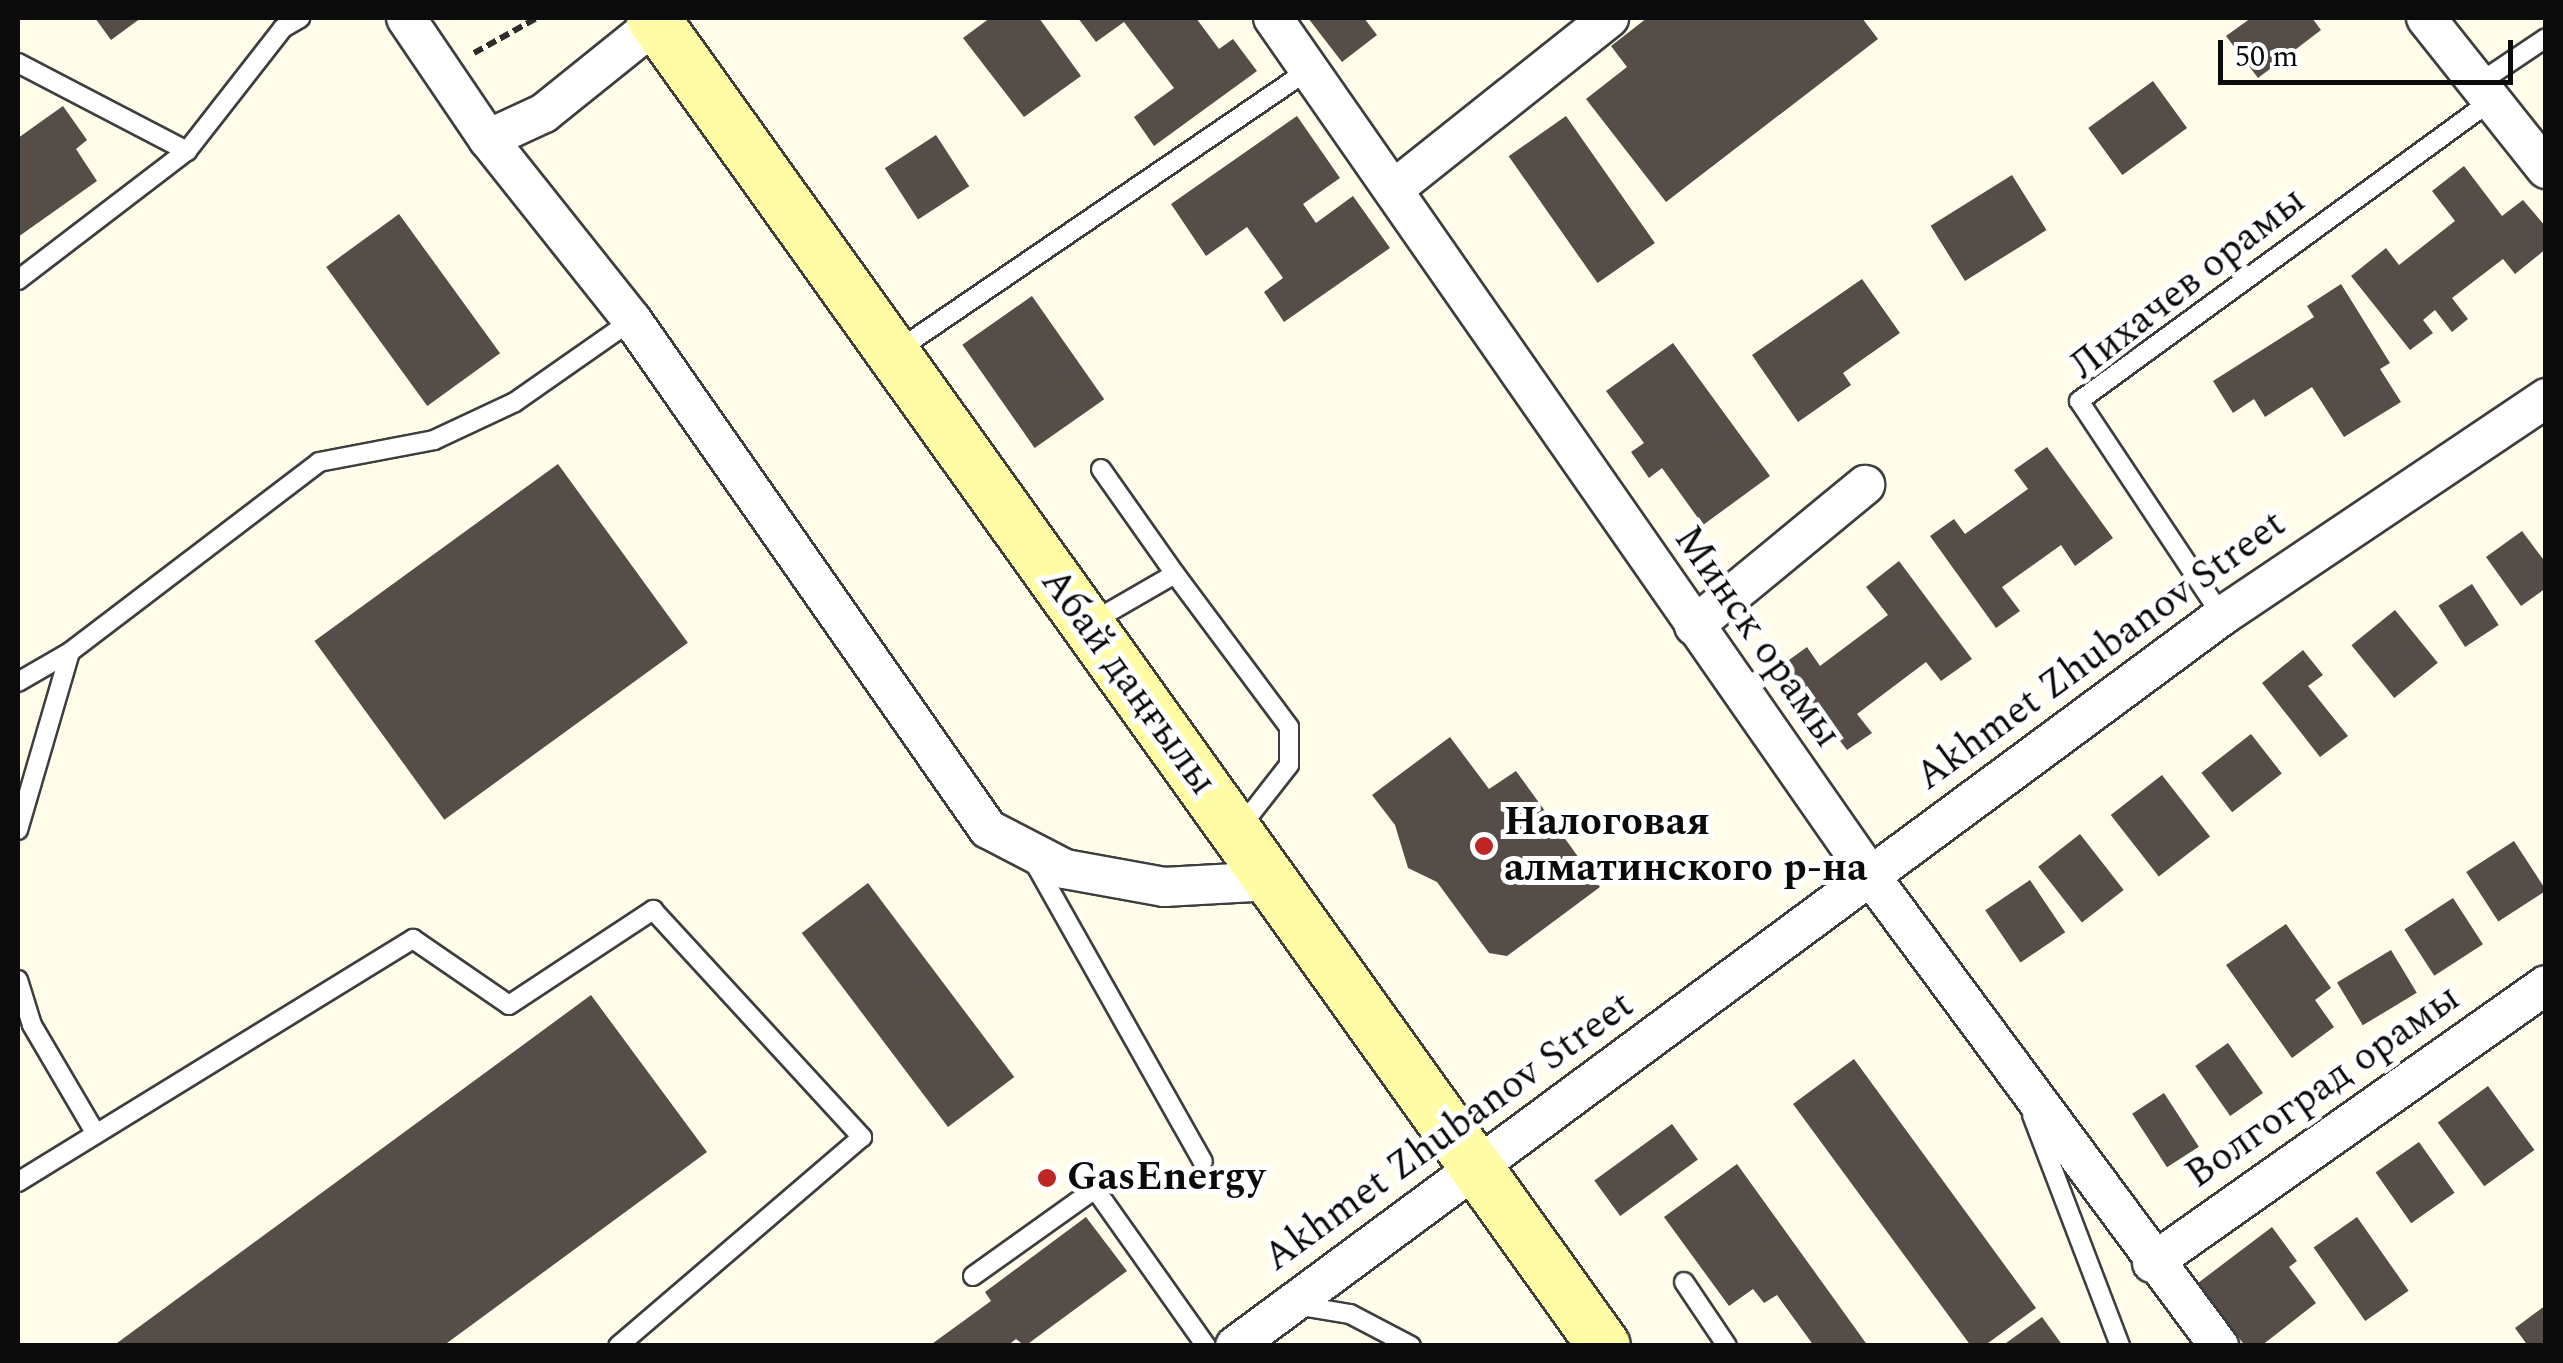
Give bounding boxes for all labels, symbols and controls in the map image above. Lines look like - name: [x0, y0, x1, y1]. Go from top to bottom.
- scale bar: [2223, 20, 2518, 82]
- text: 50 m: [2235, 34, 2298, 80]
- street label: Лихачев орамы: [2061, 177, 2315, 391]
- street label: Akhmet Zhubanov Street: [1907, 501, 2295, 801]
- street label: Минск орамы: [1663, 517, 1851, 757]
- street label: Абай даңғылы: [1030, 559, 1226, 805]
- place label: Налоговая алматинского р-на: [1504, 799, 1868, 893]
- marker: Налоговая алматинского р-на: [1473, 835, 1495, 857]
- street label: Волгоград орамы: [2177, 975, 2469, 1199]
- street label: Akhmet Zhubanov Street: [1255, 982, 1643, 1282]
- place label: GasEnergy: [1067, 1154, 1265, 1202]
- marker: GasEnergy: [1036, 1167, 1058, 1189]

